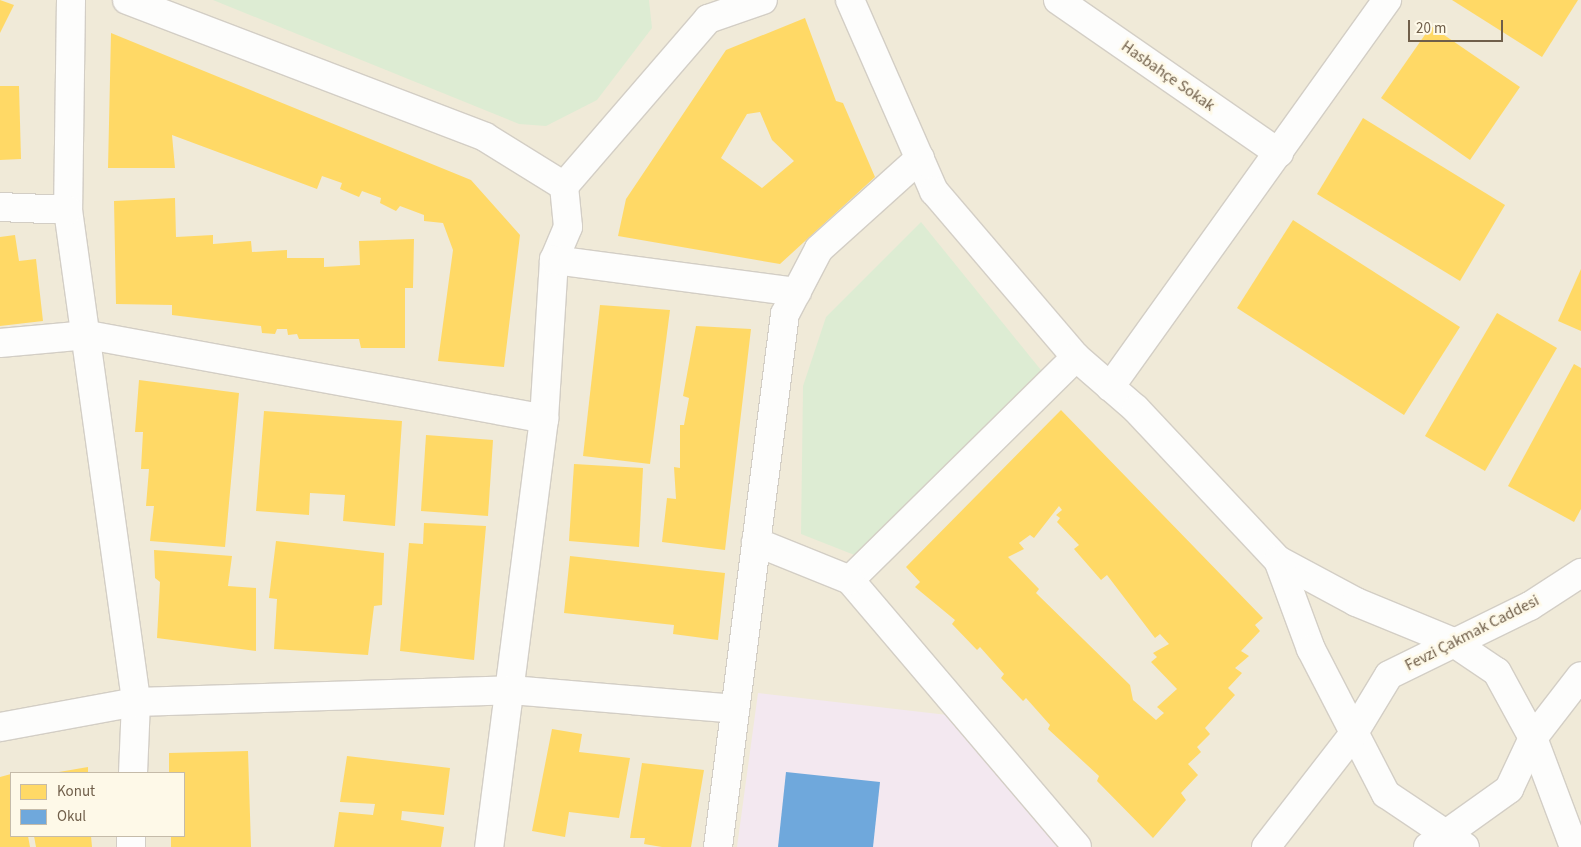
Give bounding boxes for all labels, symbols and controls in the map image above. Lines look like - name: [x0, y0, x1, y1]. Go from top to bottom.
- scale bar: [1411, 10, 1506, 42]
- text: 20 m: [1416, 18, 1446, 39]
- street label: Hasbahçe Sokak: [1118, 37, 1218, 115]
- street label: Fevzi Çakmak Caddesi: [1402, 591, 1542, 675]
- legend: [10, 772, 185, 837]
- text: Konut: [57, 781, 95, 802]
- text: Okul: [57, 806, 86, 827]

